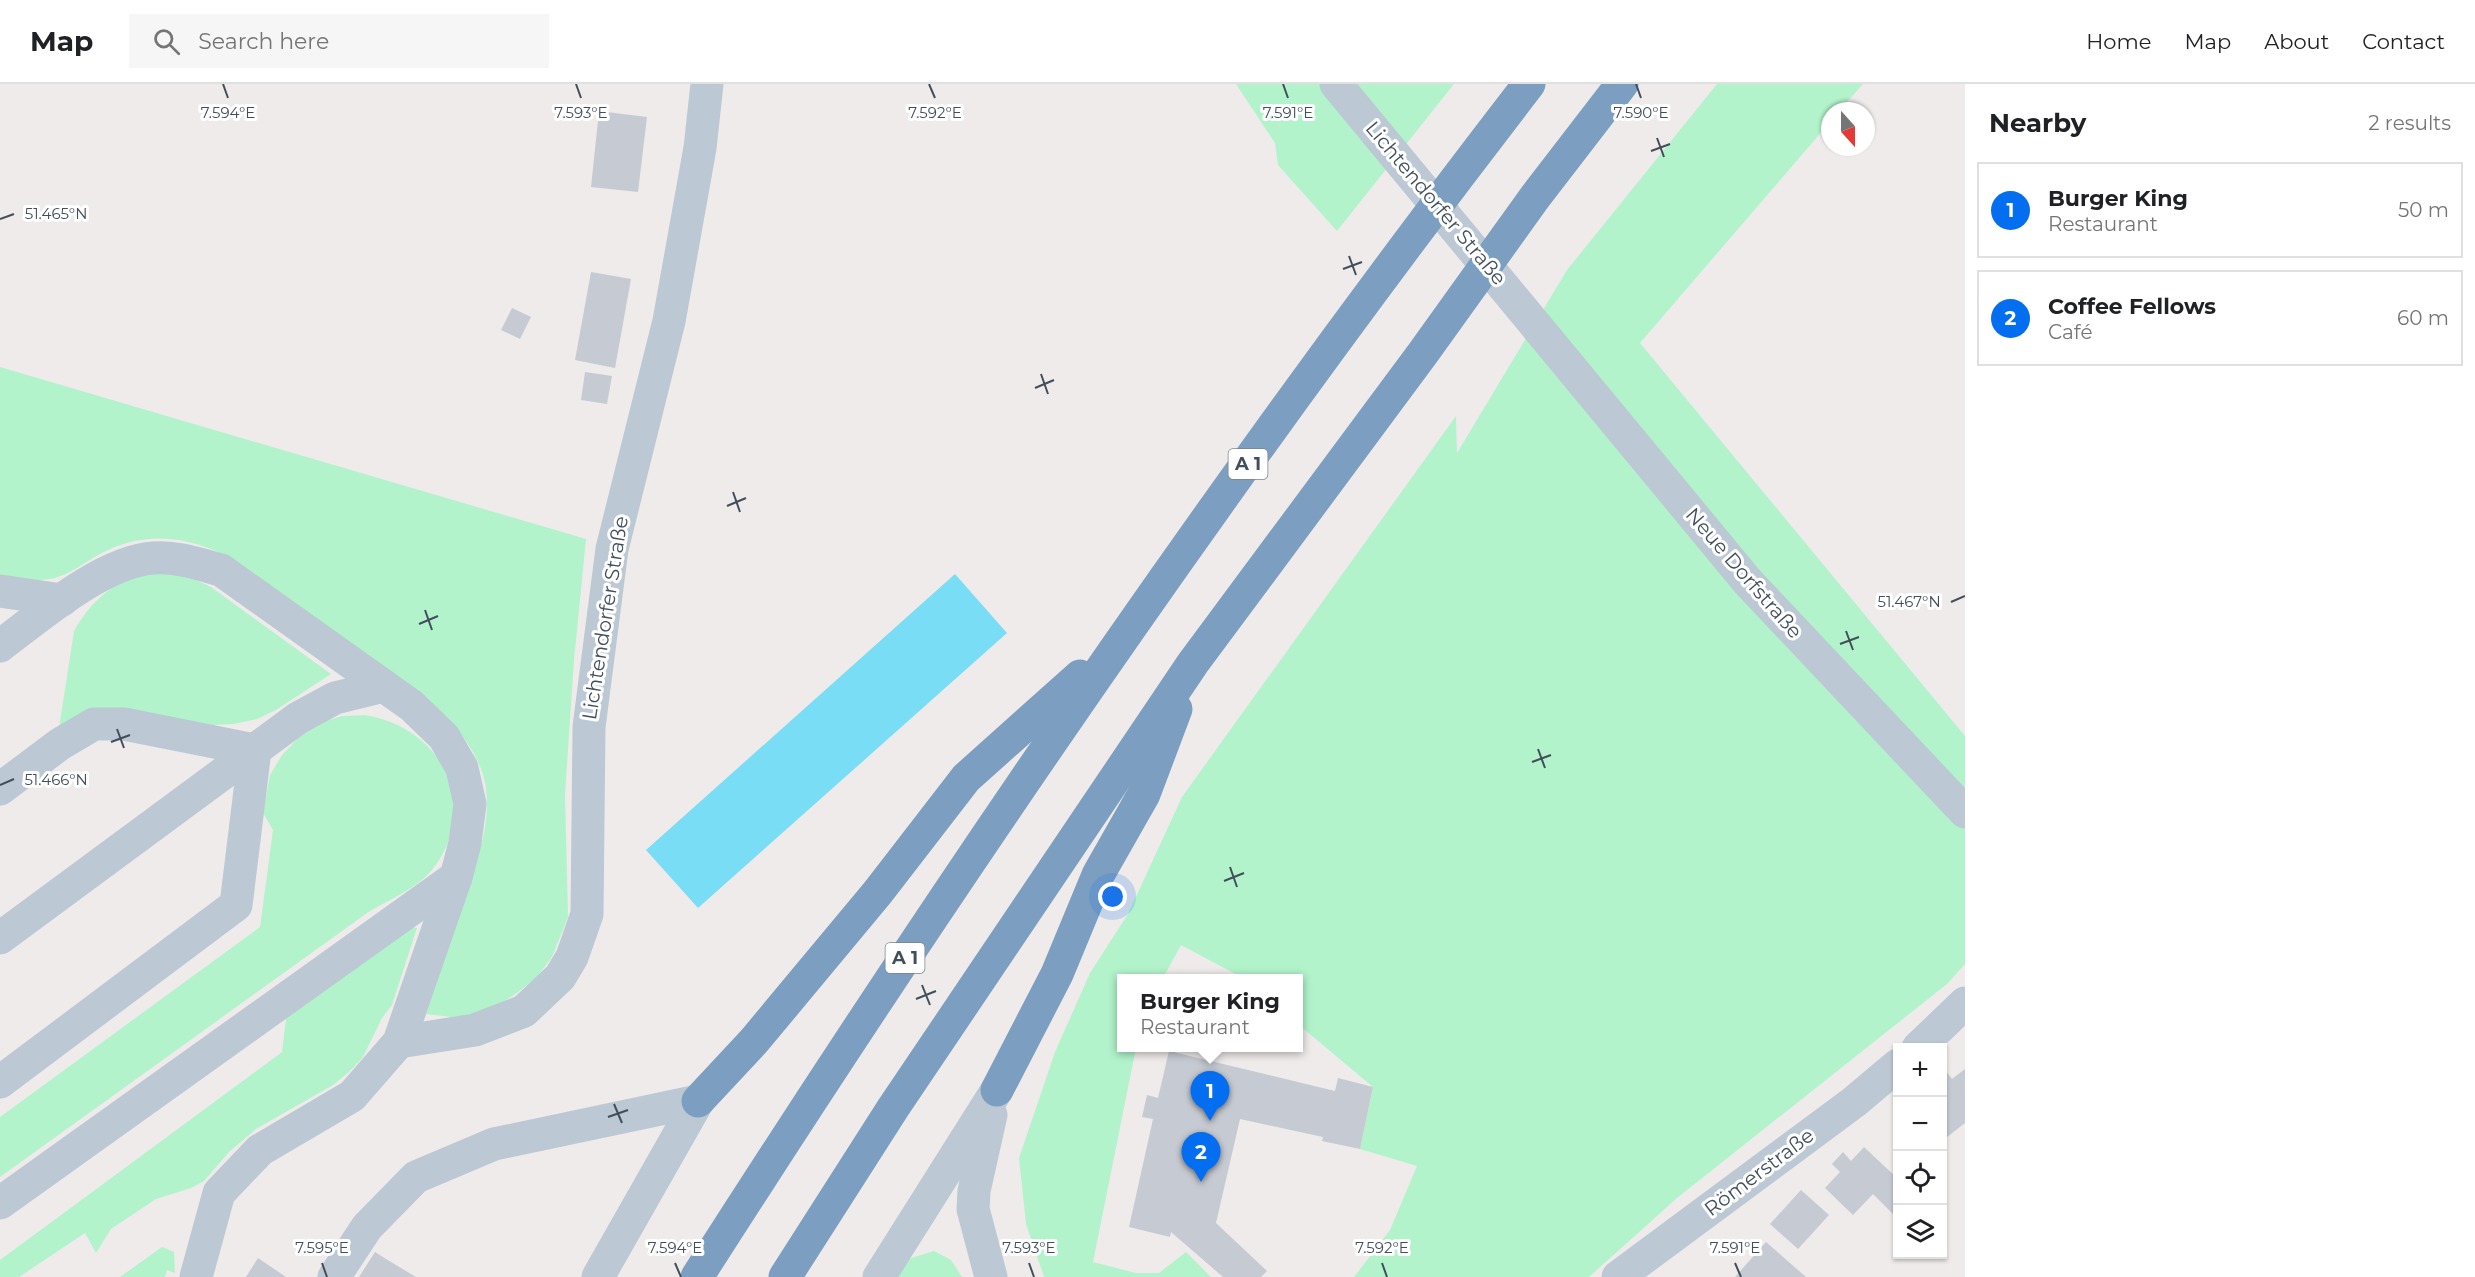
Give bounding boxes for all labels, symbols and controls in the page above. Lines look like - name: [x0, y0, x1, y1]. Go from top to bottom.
- search box: [129, 14, 549, 68]
- text: Map: [30, 24, 93, 58]
- icon: search: [150, 25, 183, 58]
- text: Search here: [198, 28, 329, 55]
- text: Home: [2086, 29, 2151, 54]
- text: Map: [2184, 29, 2231, 54]
- text: About: [2264, 29, 2329, 54]
- text: Contact: [2362, 29, 2445, 54]
- north arrow: [1821, 102, 1875, 156]
- text: 7.594°E: [201, 103, 255, 122]
- text: 7.593°E: [554, 103, 608, 122]
- text: 7.592°E: [908, 103, 962, 122]
- text: 7.591°E: [1263, 103, 1313, 122]
- text: 7.590°E: [1613, 103, 1669, 122]
- text: Nearby: [1989, 107, 2086, 139]
- text: 2 results: [2368, 111, 2451, 135]
- street label: Lichtendorfer Straße: [1361, 116, 1511, 290]
- text: Burger King: [2048, 185, 2188, 212]
- text: 1: [2007, 198, 2014, 222]
- text: 50 m: [2398, 198, 2449, 222]
- text: 51.465°N: [25, 204, 87, 223]
- text: Restaurant: [2048, 212, 2158, 236]
- text: Coffee Fellows: [2048, 293, 2216, 320]
- text: 2: [2005, 306, 2016, 330]
- text: 60 m: [2397, 306, 2449, 330]
- text: Café: [2048, 320, 2093, 344]
- road number: A 1: [1228, 449, 1268, 479]
- street label: Neue Dorfstraße: [1681, 503, 1807, 643]
- street label: Lichtendorfer Straße: [577, 514, 633, 722]
- text: 51.467°N: [1877, 592, 1941, 611]
- text: 51.466°N: [24, 770, 88, 789]
- your location: [1098, 882, 1127, 911]
- road number: A 1: [886, 943, 924, 973]
- popup: [1117, 974, 1303, 1052]
- text: Burger King: [1140, 988, 1280, 1015]
- text: Restaurant: [1140, 1015, 1250, 1039]
- map controls: [1893, 1043, 1947, 1259]
- button: +: [1893, 1043, 1947, 1097]
- pin: 1: [1190, 1072, 1230, 1121]
- button: −: [1893, 1097, 1947, 1151]
- street label: Römerstraße: [1700, 1123, 1818, 1221]
- pin: 2: [1182, 1132, 1220, 1182]
- button: locate: [1893, 1151, 1947, 1205]
- button: layers: [1893, 1205, 1947, 1259]
- text: 7.595°E: [295, 1238, 349, 1257]
- text: 7.594°E: [648, 1238, 702, 1257]
- text: 7.593°E: [1002, 1238, 1056, 1257]
- text: 7.592°E: [1355, 1238, 1409, 1257]
- text: 7.591°E: [1710, 1238, 1760, 1257]

